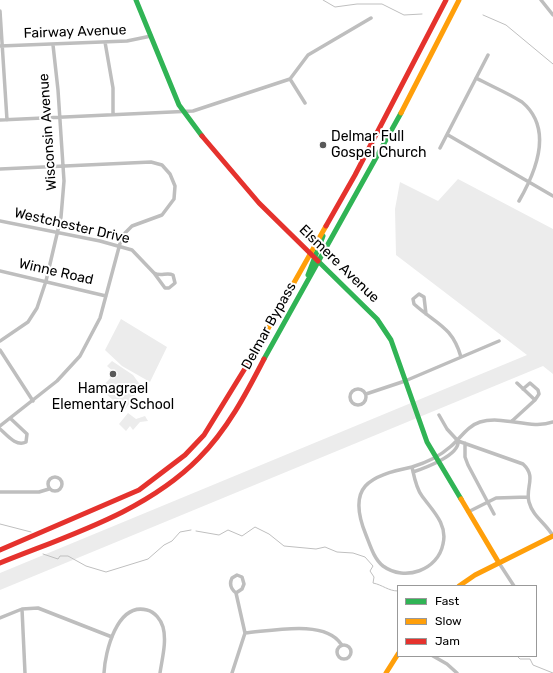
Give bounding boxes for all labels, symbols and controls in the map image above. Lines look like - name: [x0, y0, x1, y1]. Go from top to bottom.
- street label: Fairway Avenue: [23, 22, 127, 42]
- street label: Wisconsin Avenue: [36, 73, 60, 191]
- place label: Delmar Full Gospel Church: [331, 129, 426, 162]
- marker: Delmar Full Gospel Church: [318, 140, 328, 150]
- street label: Westchester Drive: [12, 205, 132, 247]
- street label: Elsmere Avenue: [295, 222, 383, 306]
- street label: Winne Road: [17, 255, 95, 289]
- street label: Delmar Bypass: [238, 279, 300, 373]
- marker: Hamagrael Elementary School: [108, 369, 118, 379]
- place label: Hamagrael Elementary School: [52, 381, 174, 414]
- legend: [397, 585, 537, 657]
- text: Fast: [435, 594, 459, 608]
- text: Slow: [435, 614, 462, 628]
- text: Jam: [435, 634, 460, 648]

